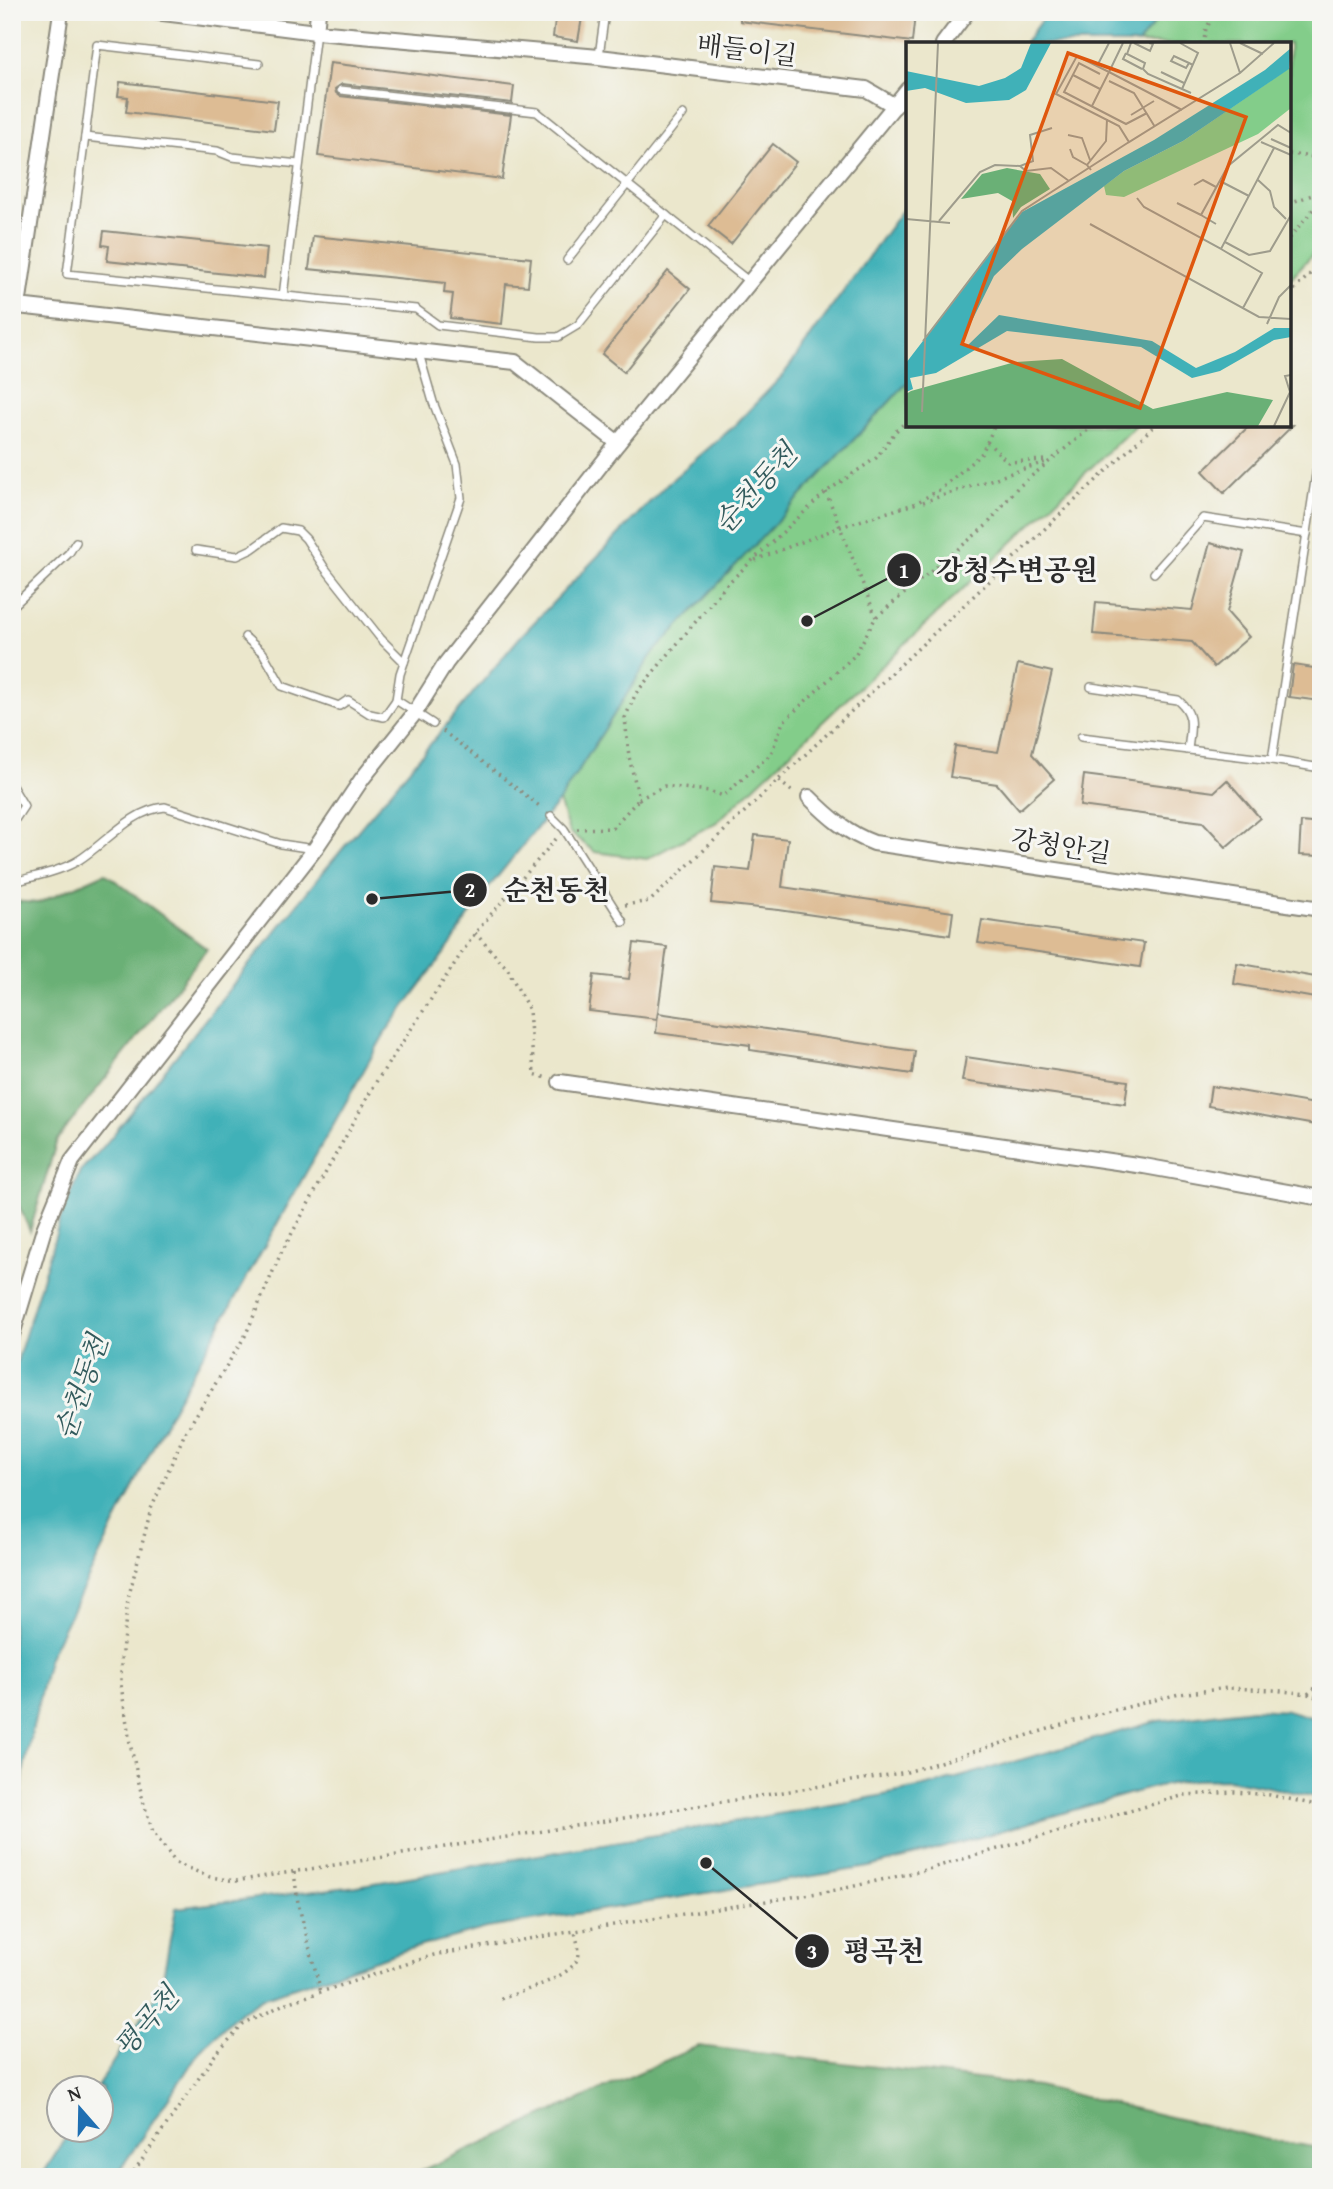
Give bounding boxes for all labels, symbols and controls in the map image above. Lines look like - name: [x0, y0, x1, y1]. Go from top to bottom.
- street label: 배들이길: [695, 24, 799, 75]
- inset map: [906, 42, 1291, 427]
- water label: 순천동천: [703, 432, 807, 542]
- callout: 강청수변공원: [887, 546, 1112, 595]
- text: 강청수변공원: [936, 549, 1098, 590]
- text: 1: [899, 555, 909, 586]
- street label: 강청안길: [1008, 818, 1114, 873]
- callout: 순천동천: [453, 865, 624, 914]
- text: 순천동천: [502, 869, 610, 910]
- text: 2: [465, 874, 475, 905]
- water label: 순천동천: [44, 1327, 118, 1445]
- callout: 평곡천: [795, 1927, 939, 1976]
- text: 평곡천: [843, 1930, 925, 1971]
- text: 3: [807, 1936, 817, 1967]
- water label: 평곡천: [104, 1975, 189, 2065]
- north arrow: [46, 2074, 116, 2144]
- text: N: [63, 2078, 85, 2108]

